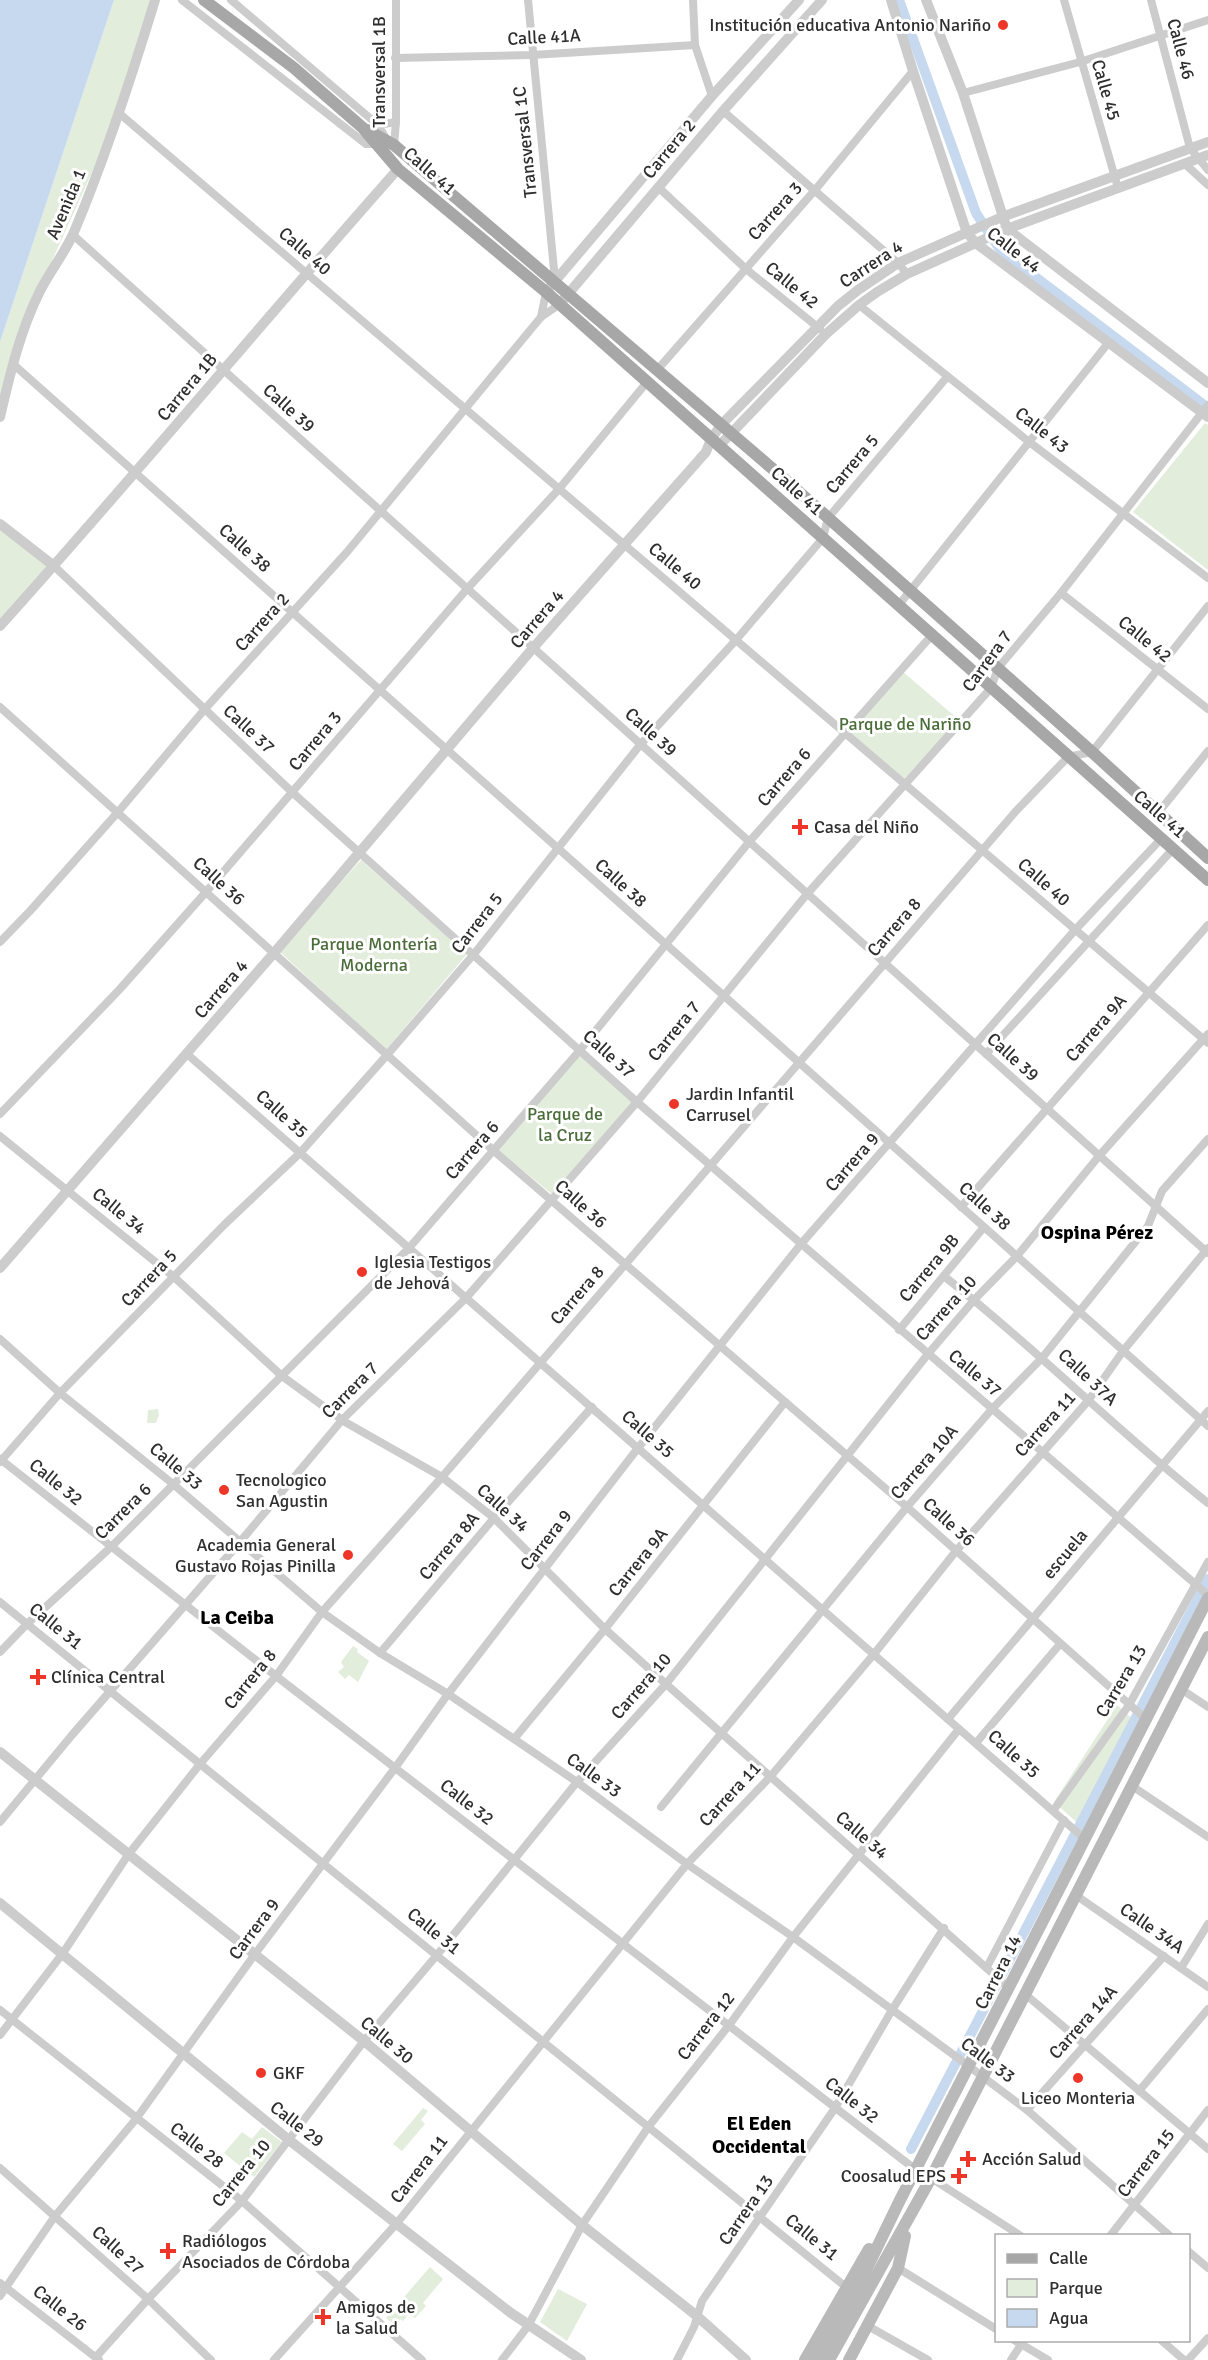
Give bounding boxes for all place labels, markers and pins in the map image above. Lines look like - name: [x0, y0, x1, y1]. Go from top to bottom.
- place label: Institución educativa Antonio Nariño: [709, 14, 991, 36]
- marker: Institución educativa Antonio Nariño: [996, 18, 1010, 32]
- place label: Casa del Niño: [814, 816, 919, 838]
- marker: Casa del Niño: [791, 818, 809, 836]
- place label: Jardin Infantil Carrusel: [686, 1083, 794, 1126]
- marker: Jardin Infantil Carrusel: [667, 1097, 681, 1111]
- place label: Iglesia Testigos de Jehová: [374, 1251, 491, 1294]
- marker: Iglesia Testigos de Jehová: [355, 1265, 369, 1279]
- place label: Tecnologico San Agustin: [236, 1469, 328, 1512]
- marker: Tecnologico San Agustin: [217, 1483, 231, 1497]
- place label: Academia General Gustavo Rojas Pinilla: [175, 1534, 336, 1577]
- marker: Academia General Gustavo Rojas Pinilla: [341, 1548, 355, 1562]
- place label: Clínica Central: [51, 1666, 165, 1688]
- marker: Clínica Central: [29, 1668, 47, 1686]
- place label: GKF: [273, 2062, 305, 2084]
- marker: GKF: [254, 2066, 268, 2080]
- marker: Liceo Monteria: [1071, 2071, 1085, 2085]
- place label: Liceo Monteria: [1021, 2087, 1135, 2109]
- place label: Acción Salud: [982, 2148, 1082, 2170]
- marker: Acción Salud: [959, 2150, 977, 2168]
- place label: Coosalud EPS: [841, 2165, 946, 2187]
- marker: Coosalud EPS: [950, 2167, 968, 2185]
- place label: Radiólogos Asociados de Córdoba: [182, 2230, 350, 2273]
- marker: Radiólogos Asociados de Córdoba: [159, 2242, 177, 2260]
- place label: Amigos de la Salud: [336, 2296, 415, 2339]
- marker: Amigos de la Salud: [314, 2308, 332, 2326]

